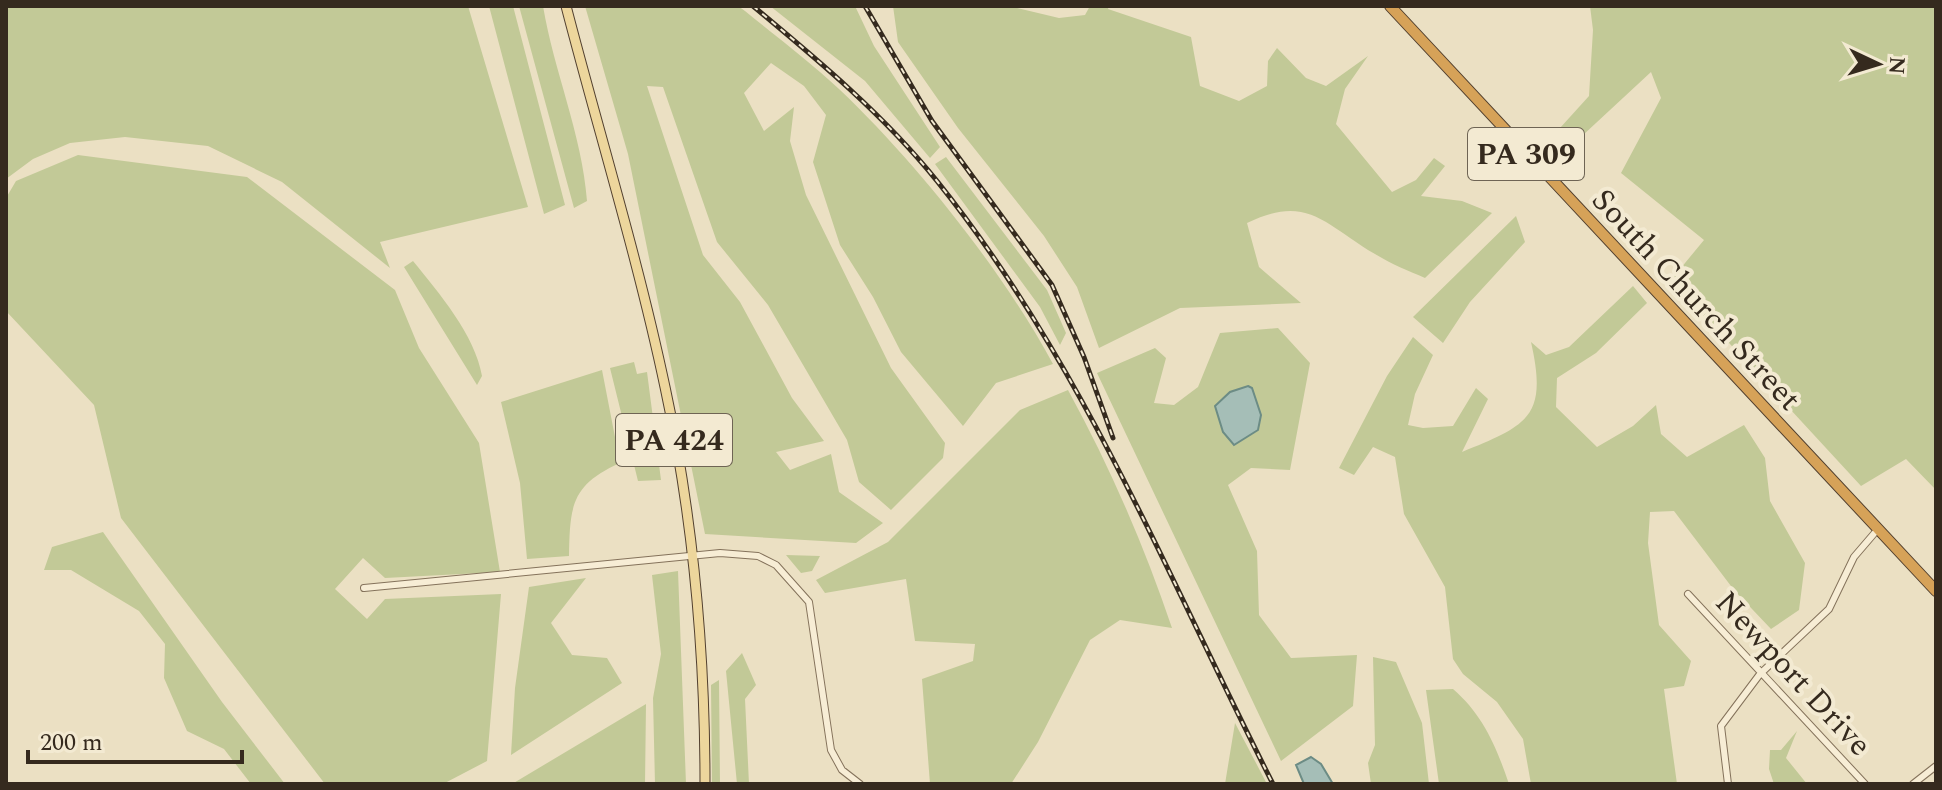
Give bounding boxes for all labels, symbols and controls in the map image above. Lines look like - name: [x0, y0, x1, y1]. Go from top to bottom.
- north arrow: [1838, 24, 1918, 104]
- text: N: [1879, 55, 1914, 75]
- road number: PA 309: [1468, 128, 1584, 180]
- street label: South Church Street: [1579, 178, 1812, 423]
- road number: PA 424: [616, 414, 732, 466]
- street label: Newport Drive: [1703, 580, 1883, 768]
- scale bar: [28, 714, 242, 764]
- text: 200 m: [40, 725, 103, 761]

